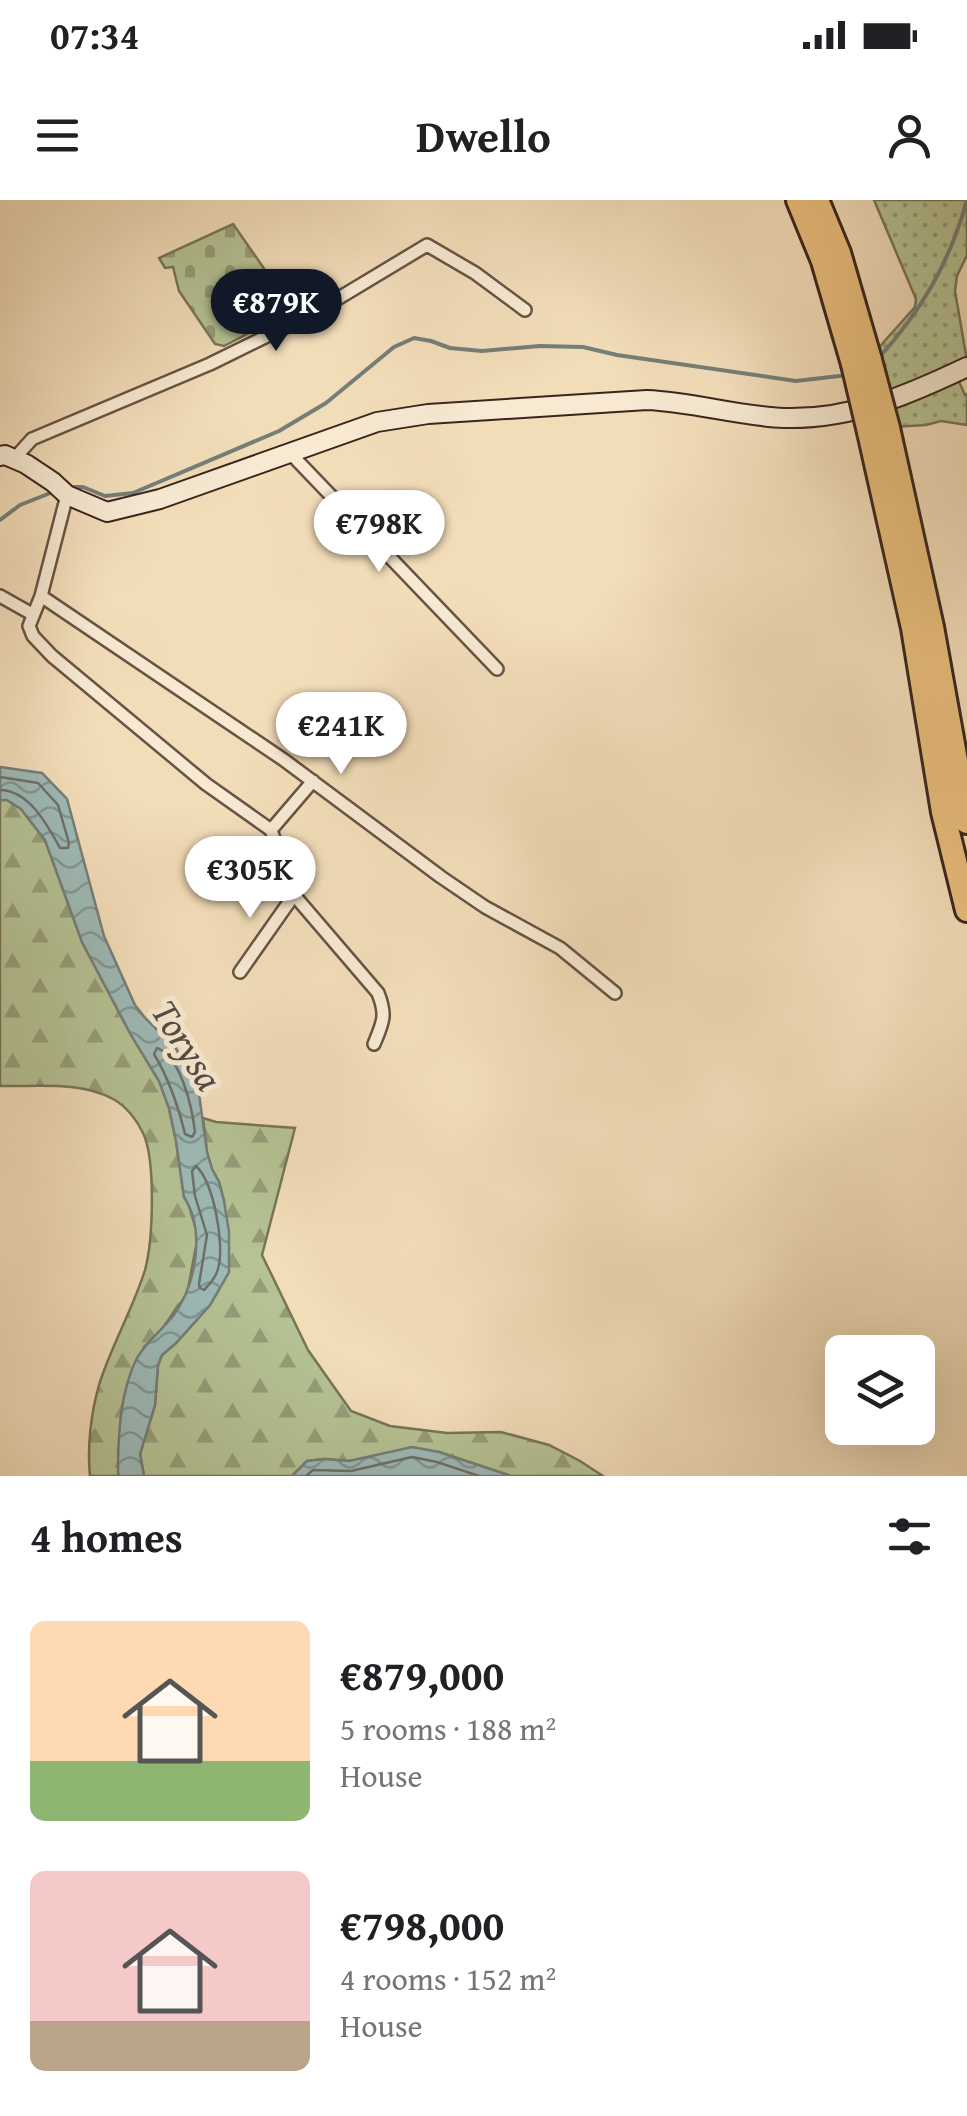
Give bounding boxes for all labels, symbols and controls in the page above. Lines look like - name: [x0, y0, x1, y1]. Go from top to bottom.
- text: 07:34: [50, 7, 140, 63]
- text: Dwello: [416, 103, 551, 168]
- icon: menu: [30, 108, 85, 163]
- icon: person: [882, 108, 937, 163]
- pin: €879K: [206, 269, 346, 354]
- text: €879K: [233, 278, 319, 325]
- pin: €798K: [309, 490, 449, 575]
- text: €798K: [336, 499, 422, 546]
- pin: €241K: [271, 692, 411, 777]
- text: €241K: [298, 701, 384, 748]
- pin: €305K: [180, 836, 320, 921]
- text: €305K: [207, 845, 293, 892]
- water label: Torysa: [138, 988, 238, 1101]
- map controls: [825, 1335, 935, 1445]
- button: layers: [825, 1335, 935, 1445]
- text: 4 homes: [30, 1506, 183, 1567]
- icon: filters: [882, 1509, 937, 1564]
- text: €879,000: [340, 1644, 504, 1705]
- icon: home: [110, 1661, 230, 1781]
- text: 5 rooms · 188 m²: [340, 1705, 556, 1752]
- text: House: [340, 1752, 423, 1799]
- text: €798,000: [340, 1894, 504, 1955]
- icon: home: [110, 1911, 230, 2031]
- text: 4 rooms · 152 m²: [340, 1955, 556, 2002]
- text: House: [340, 2002, 423, 2049]

